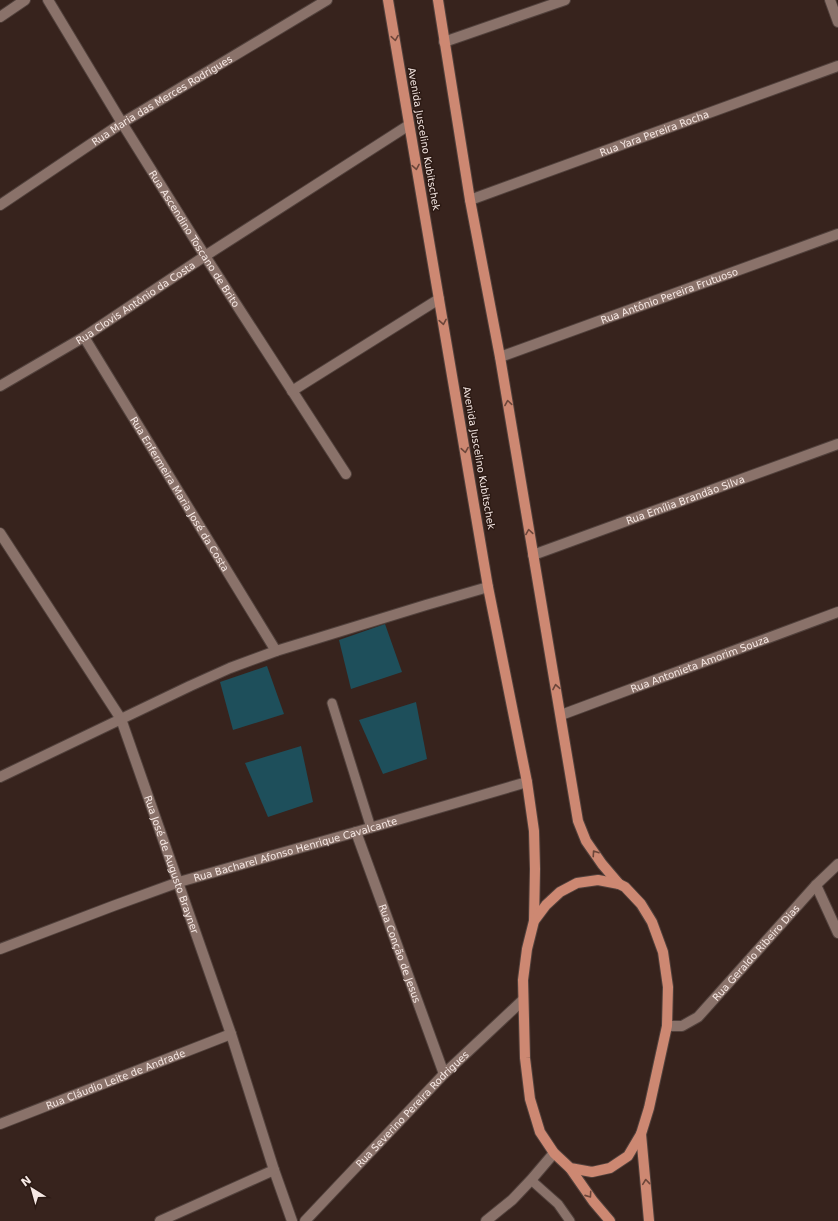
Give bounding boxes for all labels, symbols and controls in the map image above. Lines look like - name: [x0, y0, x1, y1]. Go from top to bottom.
- one-way arrow: [390, 35, 398, 42]
- street label: Rua Maria das Merces Rodrigues: [90, 53, 234, 147]
- street label: Avenida Juscelino Kubitschek: [406, 67, 442, 211]
- street label: Rua Yara Pereira Rocha: [598, 108, 710, 158]
- one-way arrow: [411, 164, 420, 170]
- street label: Rua Ascendino Toscano de Brito: [147, 168, 242, 309]
- street label: Rua Clovis Antônio da Costa: [74, 259, 197, 346]
- street label: Rua Antônio Pereira Frutuoso: [599, 265, 739, 325]
- one-way arrow: [438, 319, 447, 325]
- street label: Avenida Juscelino Kubitschek: [461, 386, 497, 530]
- one-way arrow: [504, 400, 513, 407]
- street label: Rua Enfermeira Maria José da Costa: [129, 415, 231, 573]
- one-way arrow: [460, 447, 469, 454]
- street label: Rua Emília Brandão Silva: [625, 473, 746, 526]
- one-way arrow: [525, 529, 534, 535]
- street label: Rua Antonieta Amorim Souza: [629, 633, 770, 694]
- one-way arrow: [552, 684, 561, 691]
- street label: Rua José de Augusto Brayner: [143, 794, 201, 936]
- street label: Rua Bacharel Afonso Henrique Cavalcante: [192, 815, 398, 883]
- one-way arrow: [593, 851, 600, 858]
- street label: Rua Conção de Jesus: [377, 902, 423, 1004]
- street label: Rua Geraldo Ribeiro Dias: [710, 902, 801, 1003]
- street label: Rua Cláudio Leite de Andrade: [44, 1047, 187, 1111]
- street label: Rua Severino Pereira Rodrigues: [353, 1049, 471, 1169]
- north arrow: [12, 1169, 52, 1209]
- text: N: [19, 1173, 34, 1189]
- one-way arrow: [642, 1179, 651, 1185]
- one-way arrow: [584, 1191, 592, 1198]

